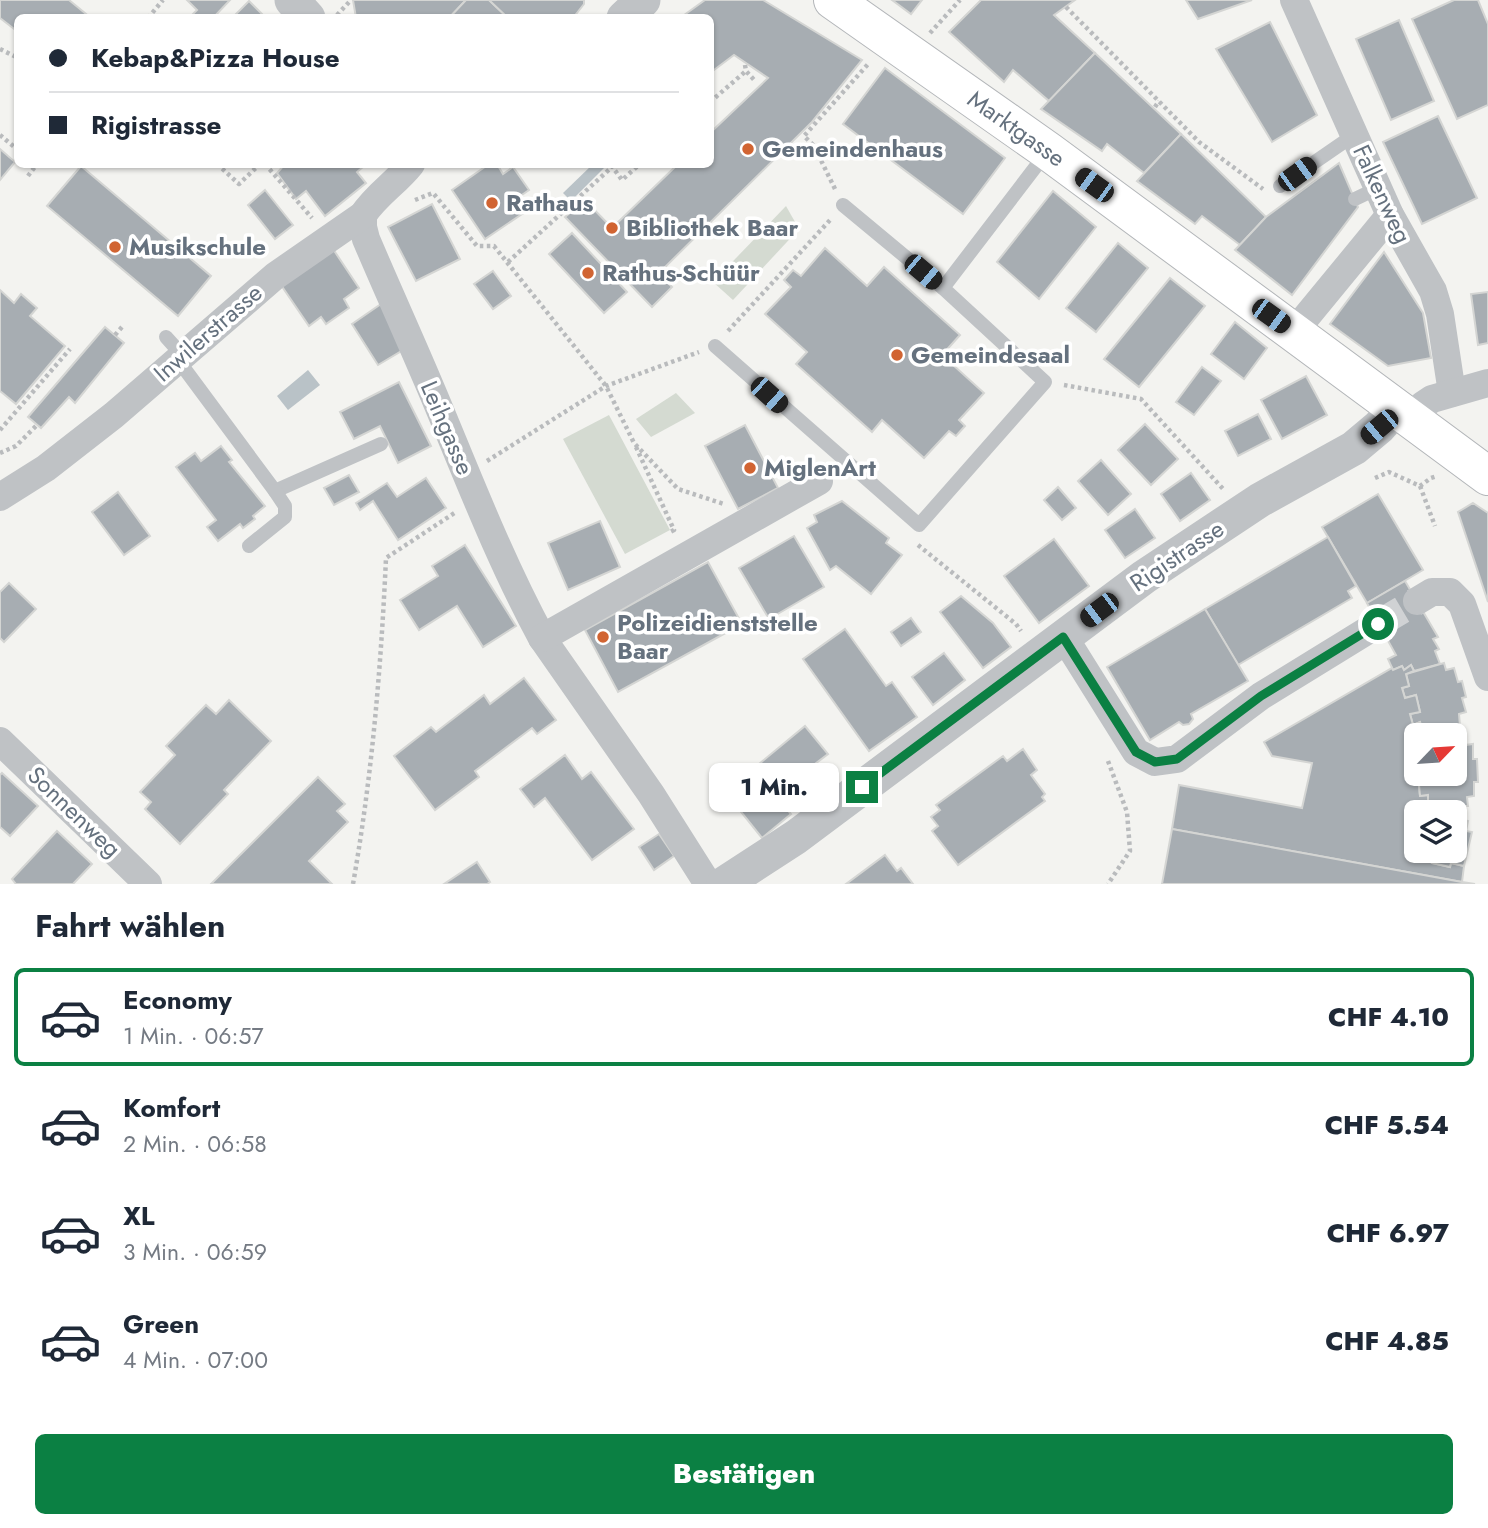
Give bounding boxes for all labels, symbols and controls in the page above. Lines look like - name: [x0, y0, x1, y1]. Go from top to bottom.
- text: Kebap&Pizza House: [91, 39, 340, 77]
- street label: Marktgasse: [960, 82, 1073, 175]
- text: Rigistrasse: [91, 106, 221, 144]
- place label: Gemeindenhaus: [762, 131, 943, 166]
- street label: Falkenweg: [1344, 139, 1421, 249]
- marker: Gemeindenhaus: [740, 141, 756, 157]
- car: [1274, 153, 1321, 195]
- car: [1071, 164, 1118, 206]
- place label: Rathaus: [506, 185, 593, 220]
- marker: Rathaus: [484, 195, 500, 211]
- place label: Bibliothek Baar: [626, 210, 799, 245]
- marker: Bibliothek Baar: [604, 220, 620, 236]
- place label: Musikschule: [129, 229, 266, 264]
- marker: Musikschule: [107, 239, 123, 255]
- car: [901, 250, 946, 294]
- place label: Rathus-Schüür: [602, 255, 760, 290]
- marker: Rathus-Schüür: [580, 265, 596, 281]
- street label: Inwilerstrasse: [146, 275, 270, 390]
- car: [1248, 295, 1295, 337]
- place label: Gemeindesaal: [911, 337, 1070, 372]
- marker: Gemeindesaal: [889, 347, 905, 363]
- car: [747, 373, 792, 417]
- street label: Leihgasse: [412, 375, 483, 480]
- car: [1357, 405, 1402, 449]
- place label: MiglenArt: [764, 450, 876, 485]
- marker: MiglenArt: [742, 460, 758, 476]
- street label: Rigistrasse: [1123, 511, 1231, 600]
- car: [1076, 589, 1123, 631]
- place label: Polizeidienststelle Baar: [617, 605, 818, 668]
- route start: [1362, 608, 1394, 640]
- marker: Polizeidienststelle Baar: [595, 629, 611, 645]
- north arrow: [1404, 723, 1466, 786]
- map controls: [1404, 723, 1467, 863]
- street label: Sonnenweg: [20, 758, 129, 865]
- callout: 1 Min.: [708, 762, 838, 812]
- text: 1 Min.: [740, 770, 808, 804]
- route end: [846, 771, 878, 803]
- button: layers: [1404, 800, 1467, 863]
- text: Fahrt wählen: [35, 903, 225, 949]
- text: Economy: [123, 981, 232, 1019]
- icon: car: [39, 986, 102, 1049]
- text: CHF 4.10: [1328, 998, 1449, 1036]
- text: 1 Min. · 06:57: [123, 1019, 264, 1053]
- text: Komfort: [123, 1089, 220, 1127]
- icon: car: [39, 1094, 102, 1157]
- text: CHF 5.54: [1325, 1106, 1449, 1144]
- text: 2 Min. · 06:58: [123, 1127, 267, 1161]
- text: XL: [123, 1197, 155, 1235]
- icon: car: [39, 1202, 102, 1265]
- text: CHF 6.97: [1327, 1214, 1449, 1252]
- text: 3 Min. · 06:59: [123, 1235, 267, 1269]
- text: Green: [123, 1305, 199, 1343]
- icon: car: [39, 1310, 102, 1373]
- text: CHF 4.85: [1325, 1322, 1449, 1360]
- text: 4 Min. · 07:00: [123, 1343, 268, 1377]
- button: Bestätigen: [35, 1434, 1453, 1514]

